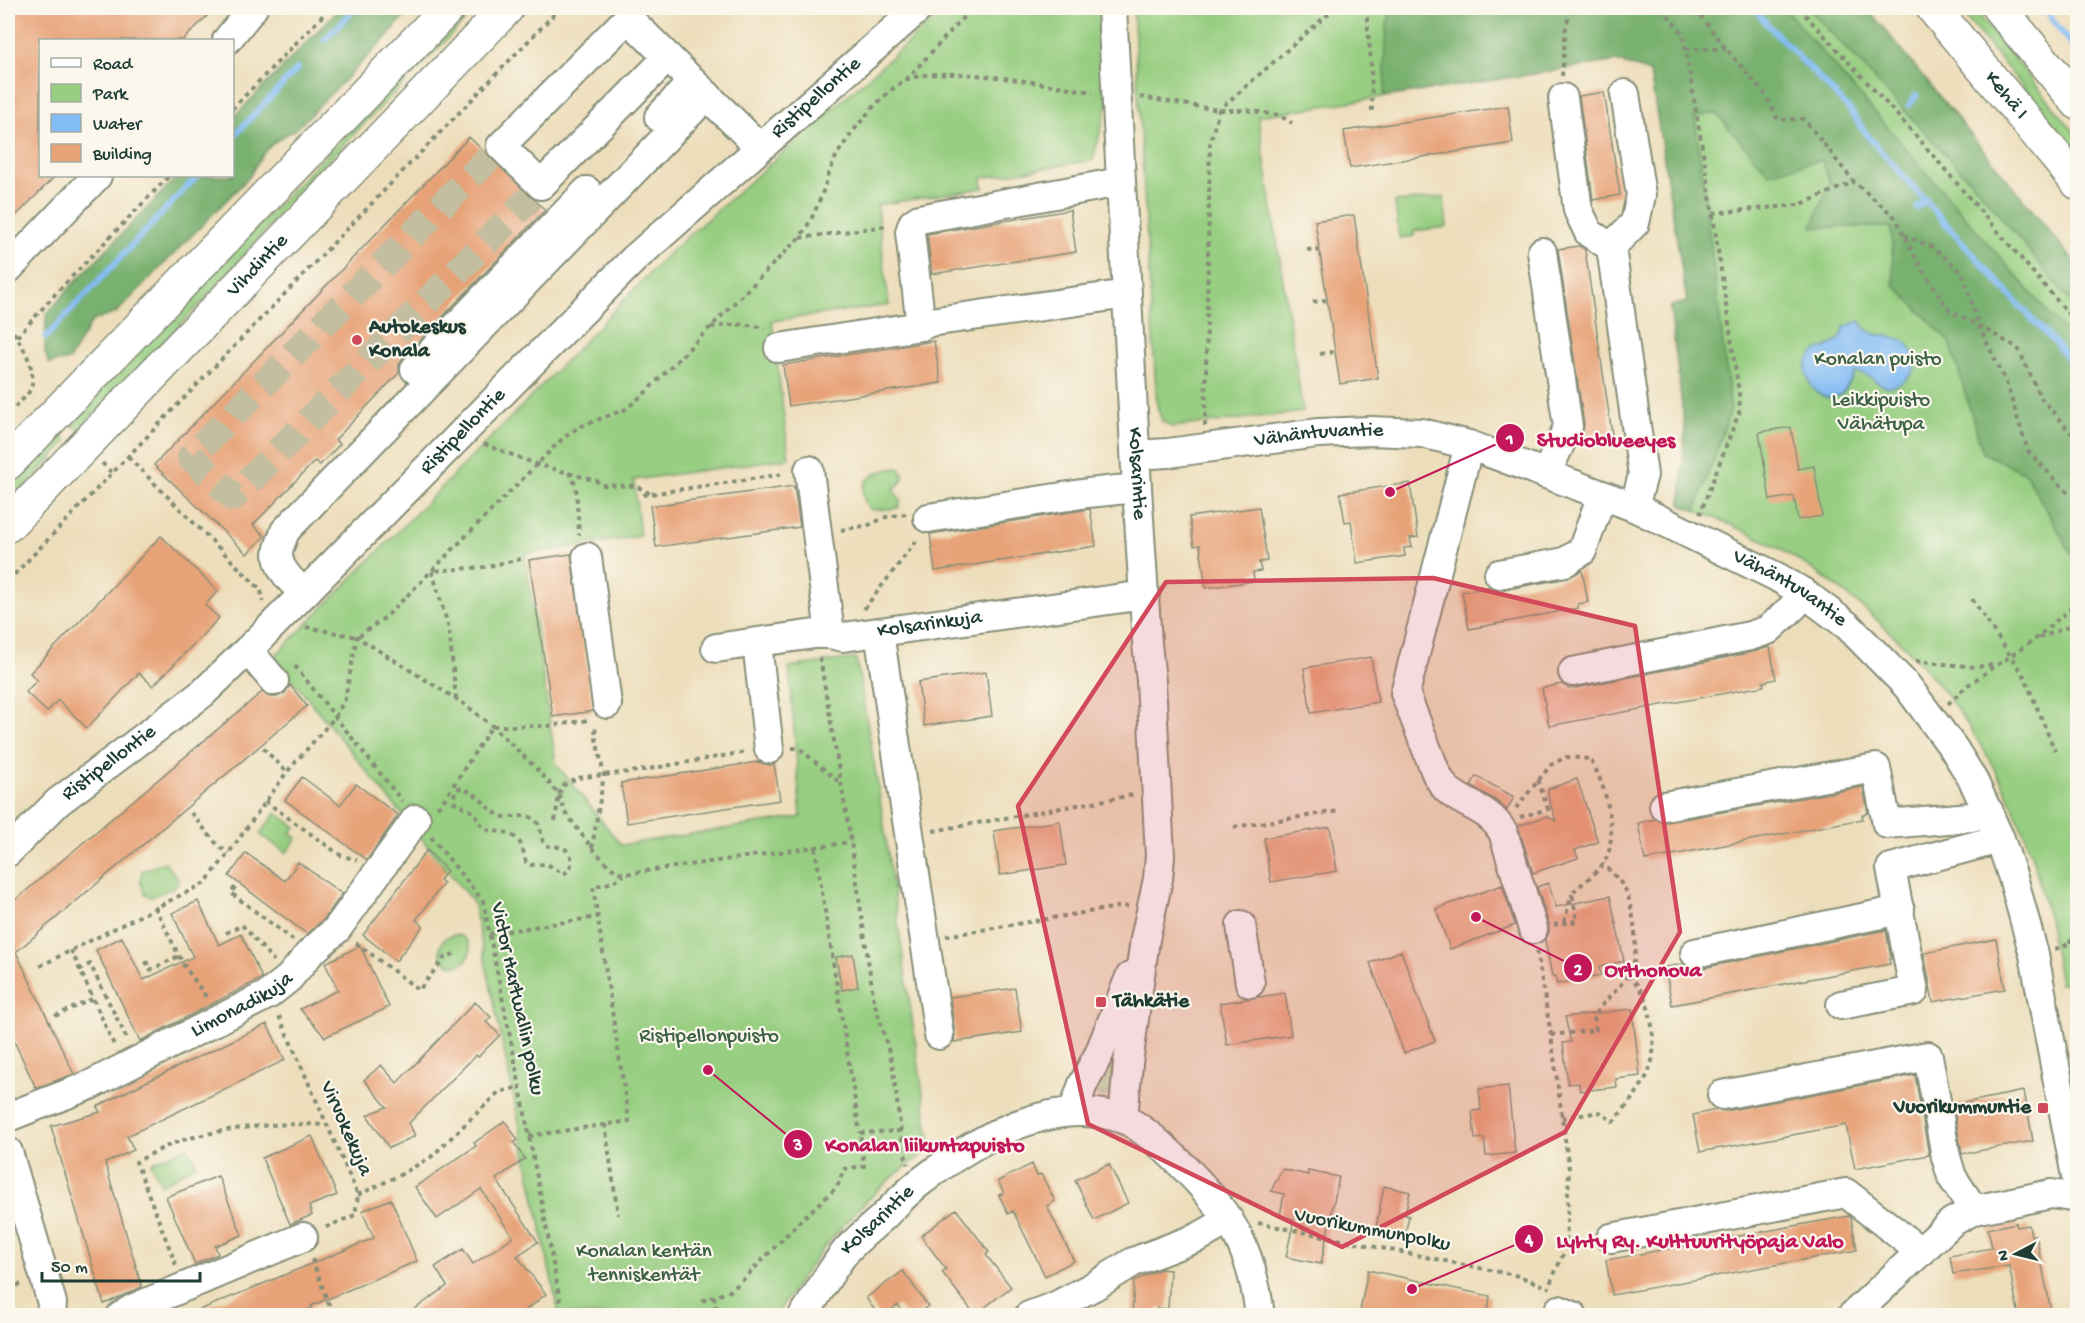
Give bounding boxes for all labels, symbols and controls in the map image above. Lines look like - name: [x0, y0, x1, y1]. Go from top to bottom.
- legend: [39, 39, 234, 177]
- street label: Ristipellontie: [766, 51, 868, 145]
- text: Road: [93, 55, 134, 76]
- street label: Kehä I: [1978, 66, 2033, 125]
- text: Park: [92, 85, 129, 106]
- text: Water: [93, 115, 143, 136]
- text: Building: [92, 145, 152, 166]
- street label: Vihdintie: [221, 228, 295, 304]
- place label: Autokeskus Konala: [368, 316, 467, 365]
- marker: Autokeskus Konala: [350, 333, 364, 347]
- park label: Konalan puisto: [1814, 348, 1942, 373]
- street label: Ristipellontie: [415, 382, 512, 480]
- park label: Leikkipuisto Vähätupa: [1832, 389, 1930, 438]
- street label: Vähäntuvantie: [1252, 418, 1385, 454]
- callout: Studioblueeyes: [1495, 418, 1687, 458]
- street label: Kolsarintie: [1121, 427, 1152, 521]
- text: Studioblueeyes: [1537, 429, 1677, 455]
- text: 1: [1505, 430, 1514, 451]
- street label: Vähäntuvantie: [1727, 544, 1852, 634]
- street label: Kolsarinkuja: [876, 605, 985, 645]
- street label: Ristipellontie: [57, 719, 162, 807]
- street label: Victor Hartwallin polku: [483, 899, 549, 1098]
- callout: Orthonova: [1563, 948, 1714, 988]
- text: Orthonova: [1604, 959, 1703, 985]
- text: 2: [1574, 961, 1583, 982]
- street label: Limonadikuja: [187, 966, 300, 1044]
- place label: Tähkätie: [1111, 990, 1190, 1015]
- marker: Tähkätie: [1094, 995, 1108, 1009]
- park label: Ristipellonpuisto: [639, 1025, 779, 1050]
- street label: Virvokekuja: [313, 1077, 378, 1181]
- place label: Vuorikummuntie: [1893, 1096, 2032, 1121]
- marker: Vuorikummuntie: [2036, 1101, 2050, 1115]
- callout: Konalan liikuntapuisto: [783, 1124, 1037, 1164]
- text: Konalan liikuntapuisto: [824, 1134, 1025, 1160]
- text: 3: [792, 1136, 803, 1157]
- street label: Kolsarintie: [835, 1179, 921, 1261]
- street label: Vuorikummunpolku: [1291, 1203, 1452, 1258]
- callout: Lyhty Ry. Kulttuurityöpaja Valo: [1514, 1219, 1856, 1259]
- north arrow: [1986, 1224, 2046, 1284]
- text: Lyhty Ry. Kulttuurityöpaja Valo: [1556, 1230, 1844, 1256]
- text: 4: [1524, 1231, 1534, 1252]
- park label: Konalan kentän tenniskentät: [576, 1240, 712, 1289]
- scale bar: [42, 1245, 200, 1283]
- text: N: [1994, 1249, 2015, 1262]
- text: 50 m: [51, 1258, 88, 1279]

